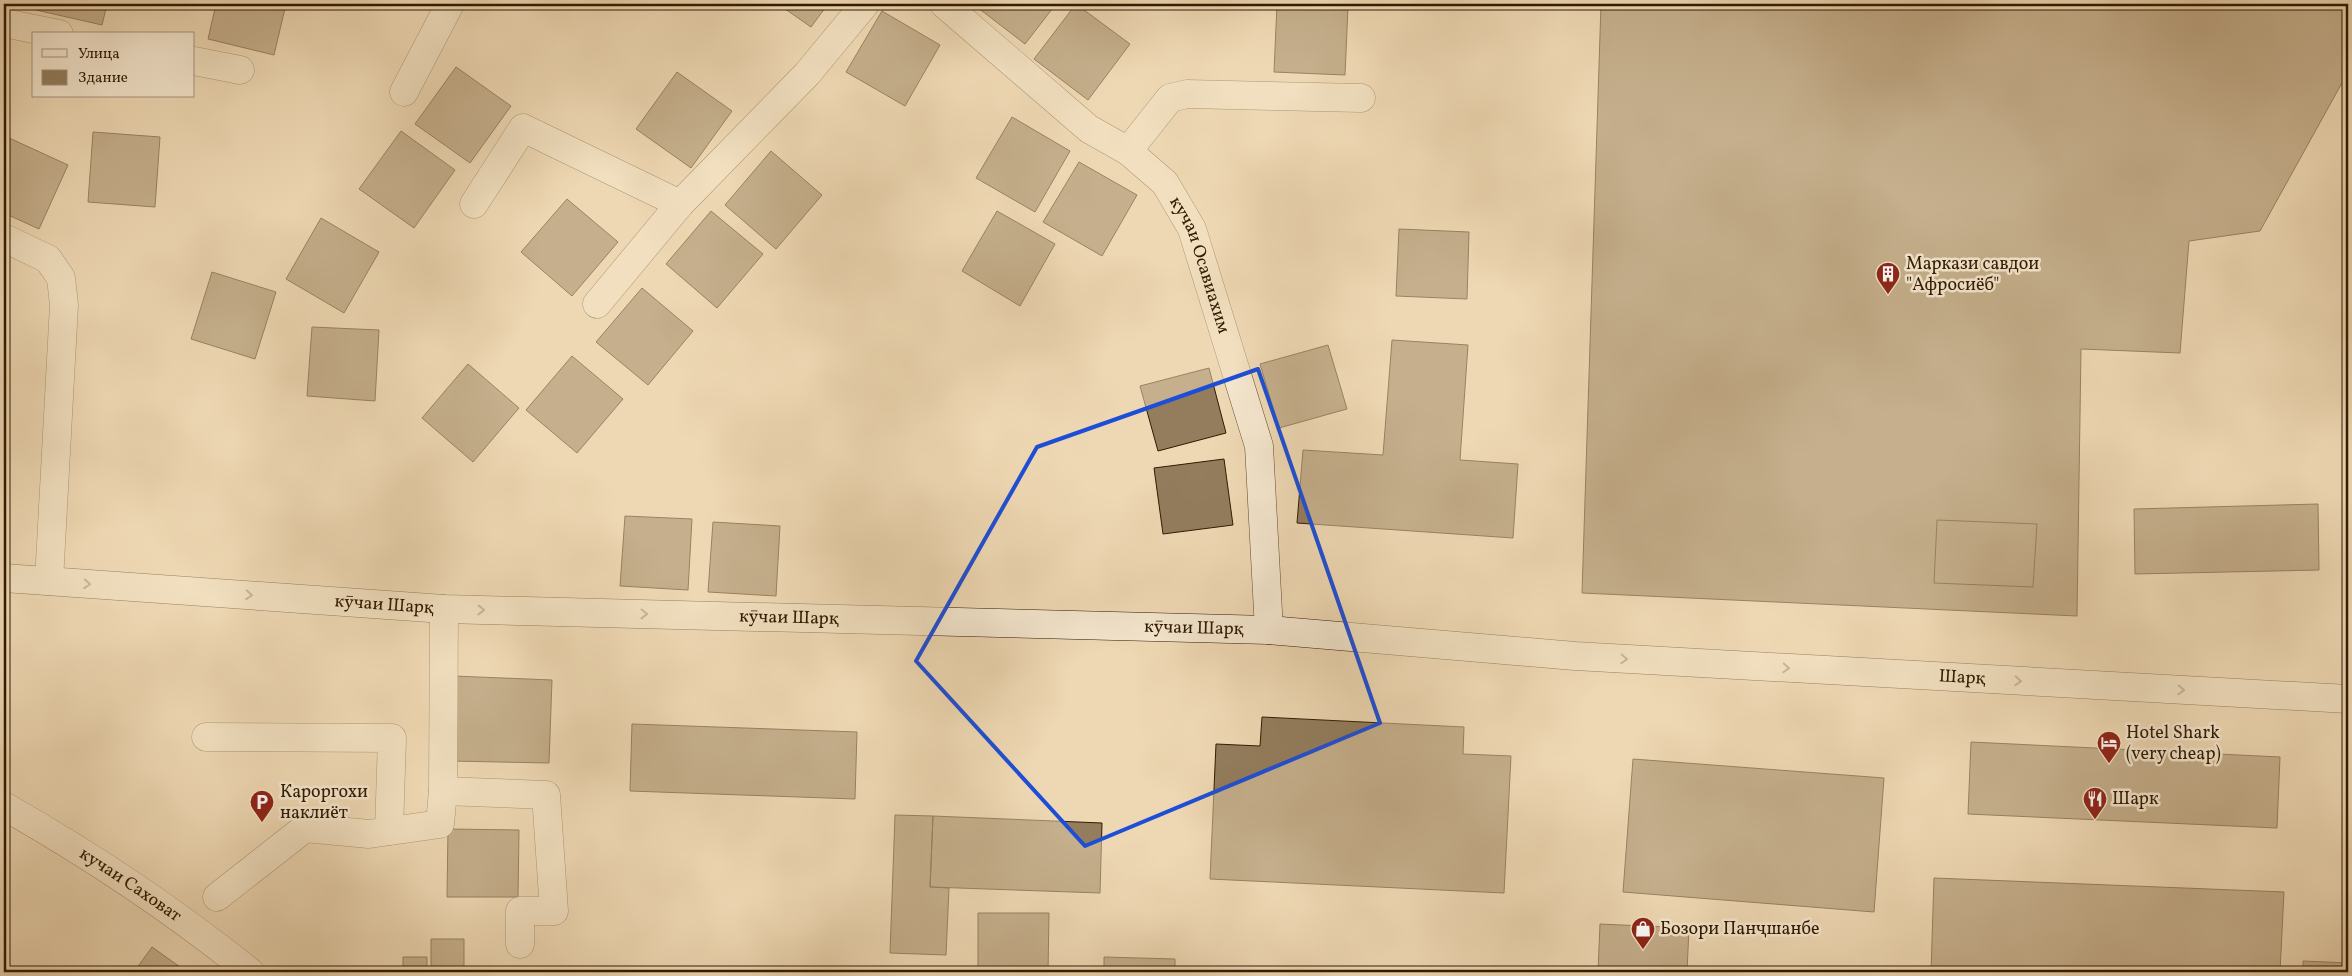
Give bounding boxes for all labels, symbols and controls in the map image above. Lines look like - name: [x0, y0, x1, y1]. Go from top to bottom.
- legend: [32, 32, 195, 98]
- text: Улица: [78, 44, 120, 65]
- text: Здание: [78, 68, 128, 89]
- street label: кучаи Осавиахим: [1163, 192, 1236, 337]
- place label: Маркази савдои "Афросиёб": [1906, 252, 2039, 298]
- building icon: Маркази савдои "Афросиёб": [1875, 261, 1901, 295]
- one-way arrow: [84, 578, 92, 589]
- street label: кӯчаи Шарқ: [334, 589, 435, 621]
- one-way arrow: [246, 590, 254, 601]
- street label: кӯчаи Шарқ: [739, 604, 839, 632]
- one-way arrow: [478, 605, 486, 615]
- one-way arrow: [640, 609, 648, 619]
- street label: кӯчаи Шарқ: [1144, 614, 1244, 642]
- one-way arrow: [1620, 654, 1628, 665]
- one-way arrow: [1782, 663, 1790, 674]
- street label: Шарқ: [1938, 664, 1986, 691]
- one-way arrow: [2015, 676, 2023, 687]
- one-way arrow: [2177, 685, 2185, 696]
- place label: Hotel Shark (very cheap): [2126, 721, 2221, 767]
- hotel icon: Hotel Shark (very cheap): [2096, 730, 2122, 764]
- place label: Кароргохи наклиёт: [280, 780, 368, 826]
- restaurant icon: Шарк: [2082, 786, 2108, 820]
- place label: Шарк: [2112, 787, 2159, 812]
- parking icon: Кароргохи наклиёт: [249, 789, 275, 823]
- street label: кучаи Саховат: [74, 842, 187, 928]
- shop icon: Бозори Панҷшанбе: [1630, 916, 1656, 950]
- place label: Бозори Панҷшанбе: [1660, 917, 1819, 942]

